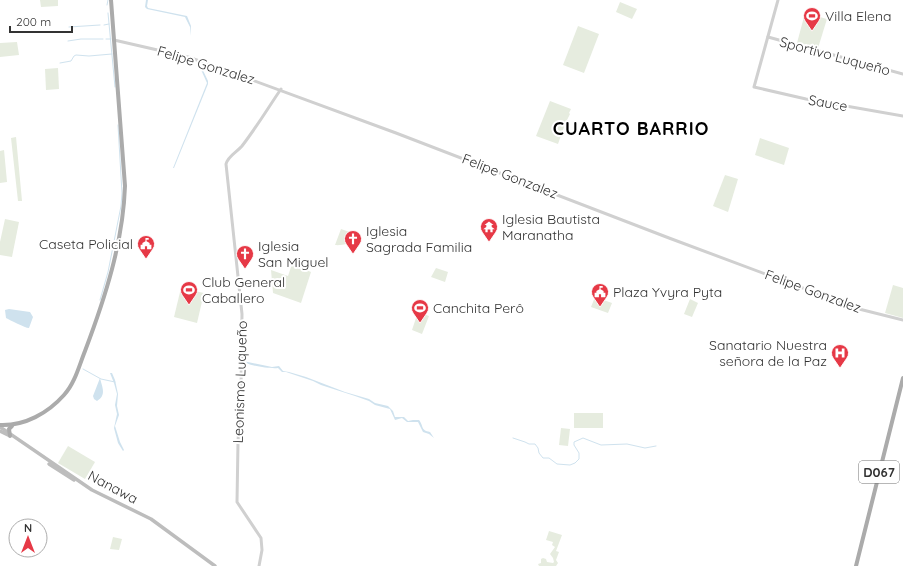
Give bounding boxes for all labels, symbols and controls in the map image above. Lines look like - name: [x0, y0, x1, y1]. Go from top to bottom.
- sports icon: Villa Elena: [802, 6, 822, 31]
- place label: Villa Elena: [825, 7, 892, 25]
- scale bar: [10, 8, 72, 34]
- text: 200 m: [16, 14, 51, 29]
- street label: Sportivo Luqueño: [778, 33, 892, 79]
- street label: Felipe Gonzalez: [155, 42, 257, 88]
- street label: Sauce: [807, 91, 849, 115]
- district label: CUARTO BARRIO: [553, 117, 709, 140]
- street label: Felipe Gonzalez: [460, 149, 561, 203]
- place label: Iglesia Bautista Maranatha: [502, 210, 600, 244]
- temple icon: Iglesia Bautista Maranatha: [479, 217, 499, 242]
- place label: Iglesia Sagrada Familia: [366, 222, 472, 256]
- church icon: Iglesia Sagrada Familia: [343, 229, 363, 254]
- public building icon: Caseta Policial: [136, 234, 156, 259]
- place label: Caseta Policial: [39, 235, 133, 253]
- place label: Iglesia San Miguel: [258, 237, 329, 271]
- church icon: Iglesia San Miguel: [235, 244, 255, 269]
- street label: Felipe Gonzalez: [762, 265, 864, 317]
- place label: Club General Caballero: [202, 273, 285, 307]
- sports icon: Club General Caballero: [179, 280, 199, 305]
- public building icon: Plaza Yvyra Pyta: [590, 282, 610, 307]
- place label: Plaza Yvyra Pyta: [613, 283, 722, 301]
- sports icon: Canchita Perô: [410, 298, 430, 323]
- place label: Canchita Perô: [433, 299, 524, 317]
- street label: Leonismo Luqueño: [229, 320, 251, 444]
- place label: Sanatario Nuestra señora de la Paz: [709, 336, 827, 370]
- hospital icon: Sanatario Nuestra señora de la Paz: [830, 343, 850, 368]
- road number: D067: [859, 461, 899, 483]
- street label: Nanawa: [85, 466, 141, 508]
- north arrow: [8, 518, 48, 558]
- text: N: [24, 521, 32, 535]

